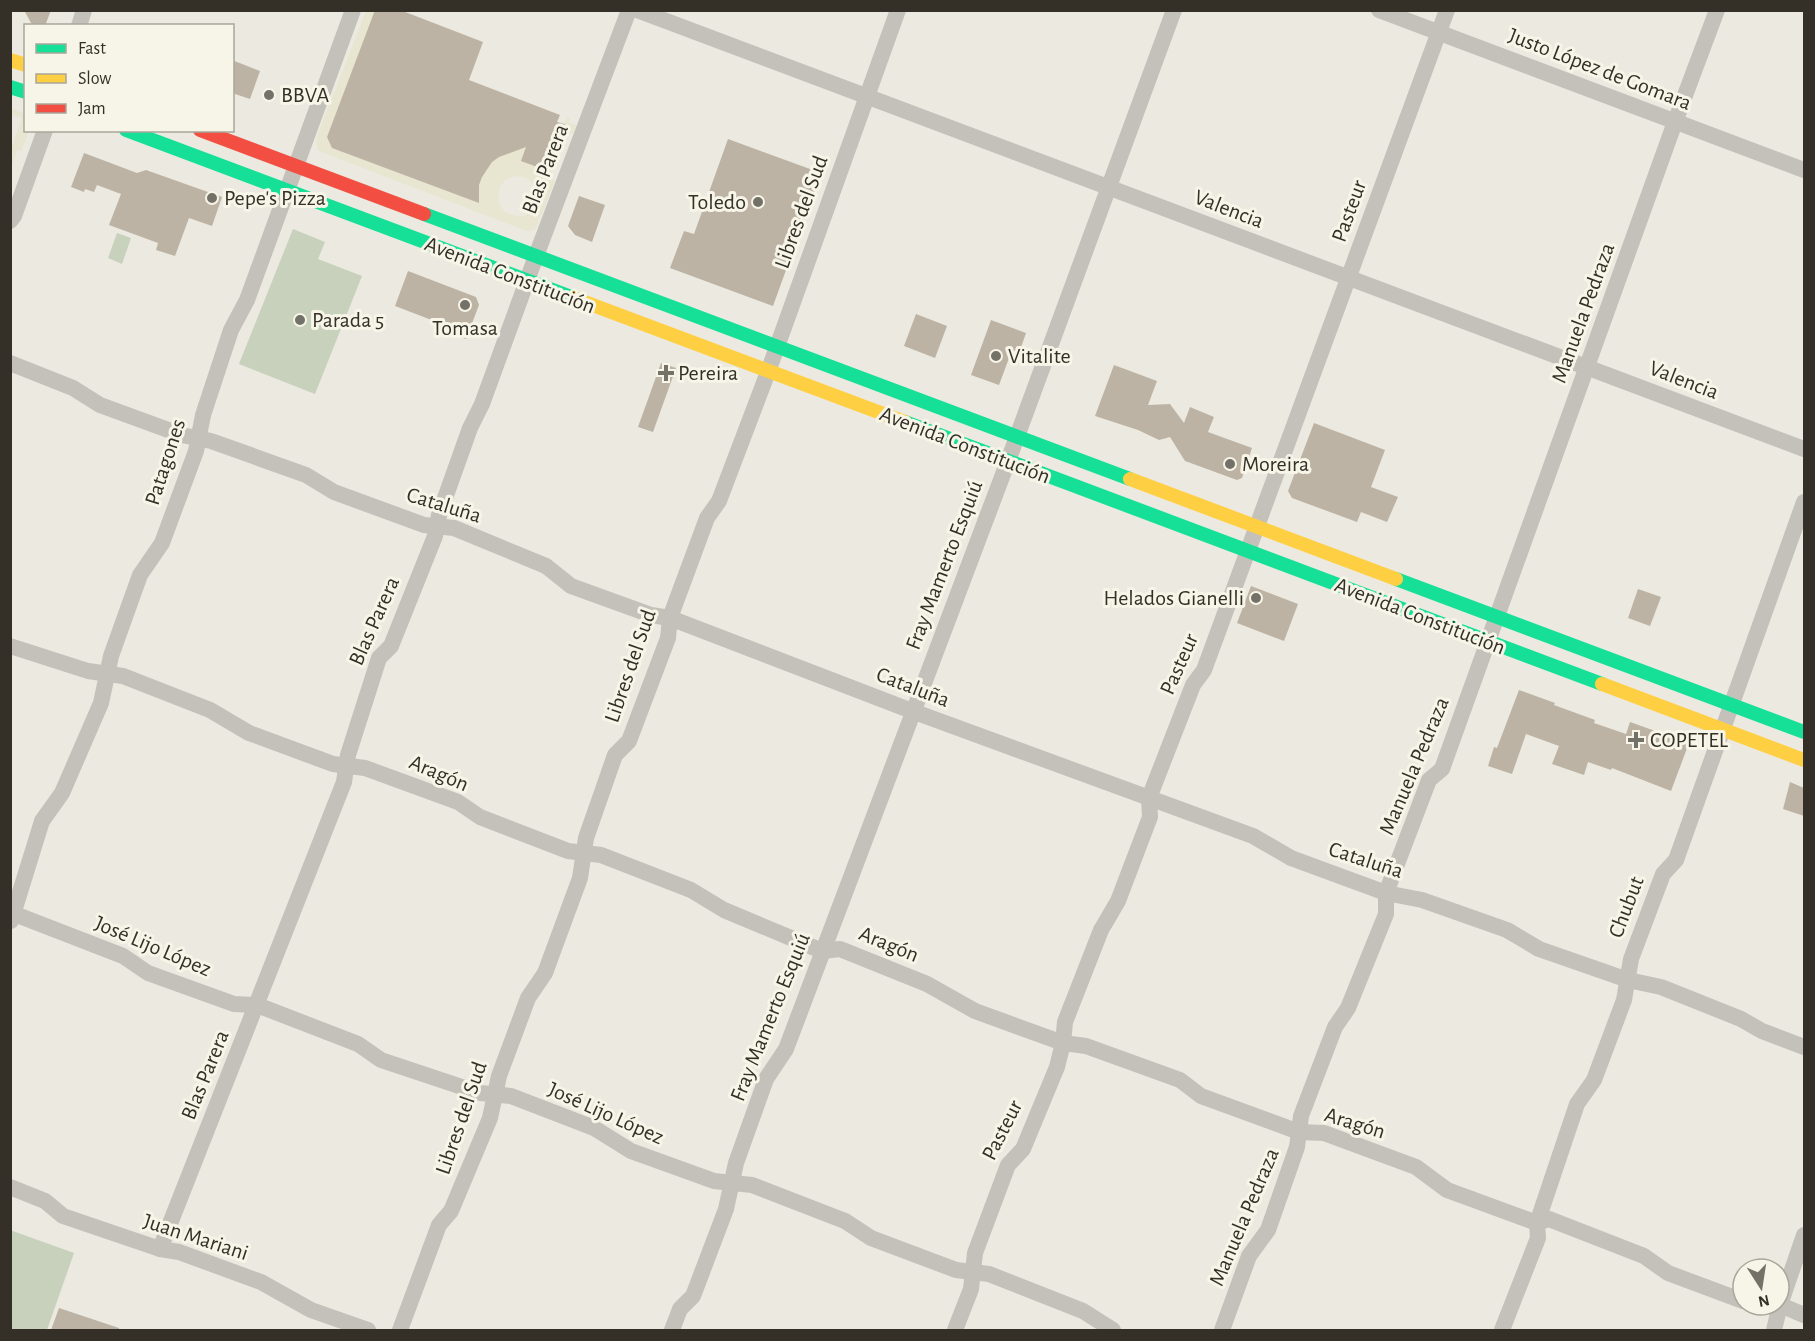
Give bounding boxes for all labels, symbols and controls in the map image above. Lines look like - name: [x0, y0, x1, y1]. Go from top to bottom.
- legend: [24, 24, 234, 132]
- street label: Justo López de Gomara: [1506, 24, 1694, 114]
- text: Fast: [78, 40, 106, 58]
- text: Slow: [78, 70, 111, 88]
- place label: BBVA: [281, 84, 330, 106]
- marker: BBVA: [262, 88, 276, 102]
- text: Jam: [78, 100, 106, 118]
- street label: Blas Parera: [518, 121, 572, 217]
- street label: Libres del Sud: [770, 153, 832, 271]
- street label: Pasteur: [1328, 177, 1370, 245]
- street label: Valencia: [1191, 186, 1267, 232]
- place label: Pepe's Pizza: [224, 187, 326, 209]
- marker: Pepe's Pizza: [205, 191, 219, 205]
- place label: Toledo: [688, 191, 746, 213]
- marker: Toledo: [751, 195, 765, 209]
- street label: Avenida Constitución: [422, 232, 598, 318]
- street label: Manuela Pedraza: [1547, 240, 1619, 386]
- marker: Tomasa: [458, 298, 472, 312]
- place label: Parada 5: [312, 309, 384, 331]
- marker: Parada 5: [293, 313, 307, 327]
- place label: Tomasa: [432, 317, 498, 339]
- place label: Vitalite: [1008, 345, 1071, 367]
- marker: Vitalite: [989, 349, 1003, 363]
- street label: Valencia: [1646, 357, 1722, 403]
- place label: Pereira: [678, 362, 738, 384]
- marker: Pereira: [659, 366, 673, 380]
- street label: Avenida Constitución: [877, 402, 1053, 488]
- street label: Patagones: [141, 416, 189, 508]
- place label: Moreira: [1242, 453, 1309, 475]
- marker: Moreira: [1223, 457, 1237, 471]
- street label: Fray Mamerto Esquiú: [902, 477, 986, 653]
- street label: Cataluña: [404, 483, 484, 527]
- street label: Blas Parera: [345, 573, 403, 669]
- street label: Avenida Constitución: [1332, 573, 1508, 659]
- place label: Helados Gianelli: [1104, 587, 1244, 609]
- marker: Helados Gianelli: [1249, 591, 1263, 605]
- street label: Libres del Sud: [600, 607, 660, 725]
- street label: Pasteur: [1156, 630, 1202, 698]
- street label: Cataluña: [873, 663, 953, 711]
- street label: Manuela Pedraza: [1375, 694, 1453, 838]
- place label: COPETEL: [1650, 729, 1729, 751]
- marker: COPETEL: [1627, 731, 1645, 749]
- street label: Aragón: [406, 751, 472, 795]
- street label: Cataluña: [1326, 838, 1406, 882]
- street label: Chubut: [1604, 873, 1648, 941]
- street label: José Lijo López: [92, 912, 214, 980]
- street label: Aragón: [856, 922, 922, 966]
- street label: Fray Mamerto Esquiú: [726, 930, 814, 1104]
- street label: Blas Parera: [177, 1027, 233, 1123]
- street label: Libres del Sud: [431, 1059, 491, 1177]
- street label: José Lijo López: [545, 1078, 667, 1148]
- street label: Pasteur: [978, 1096, 1026, 1164]
- street label: Aragón: [1322, 1103, 1388, 1143]
- street label: Manuela Pedraza: [1205, 1145, 1283, 1289]
- street label: Juan Mariani: [141, 1210, 251, 1264]
- north arrow: [1731, 1257, 1791, 1317]
- text: N: [1757, 1292, 1771, 1310]

